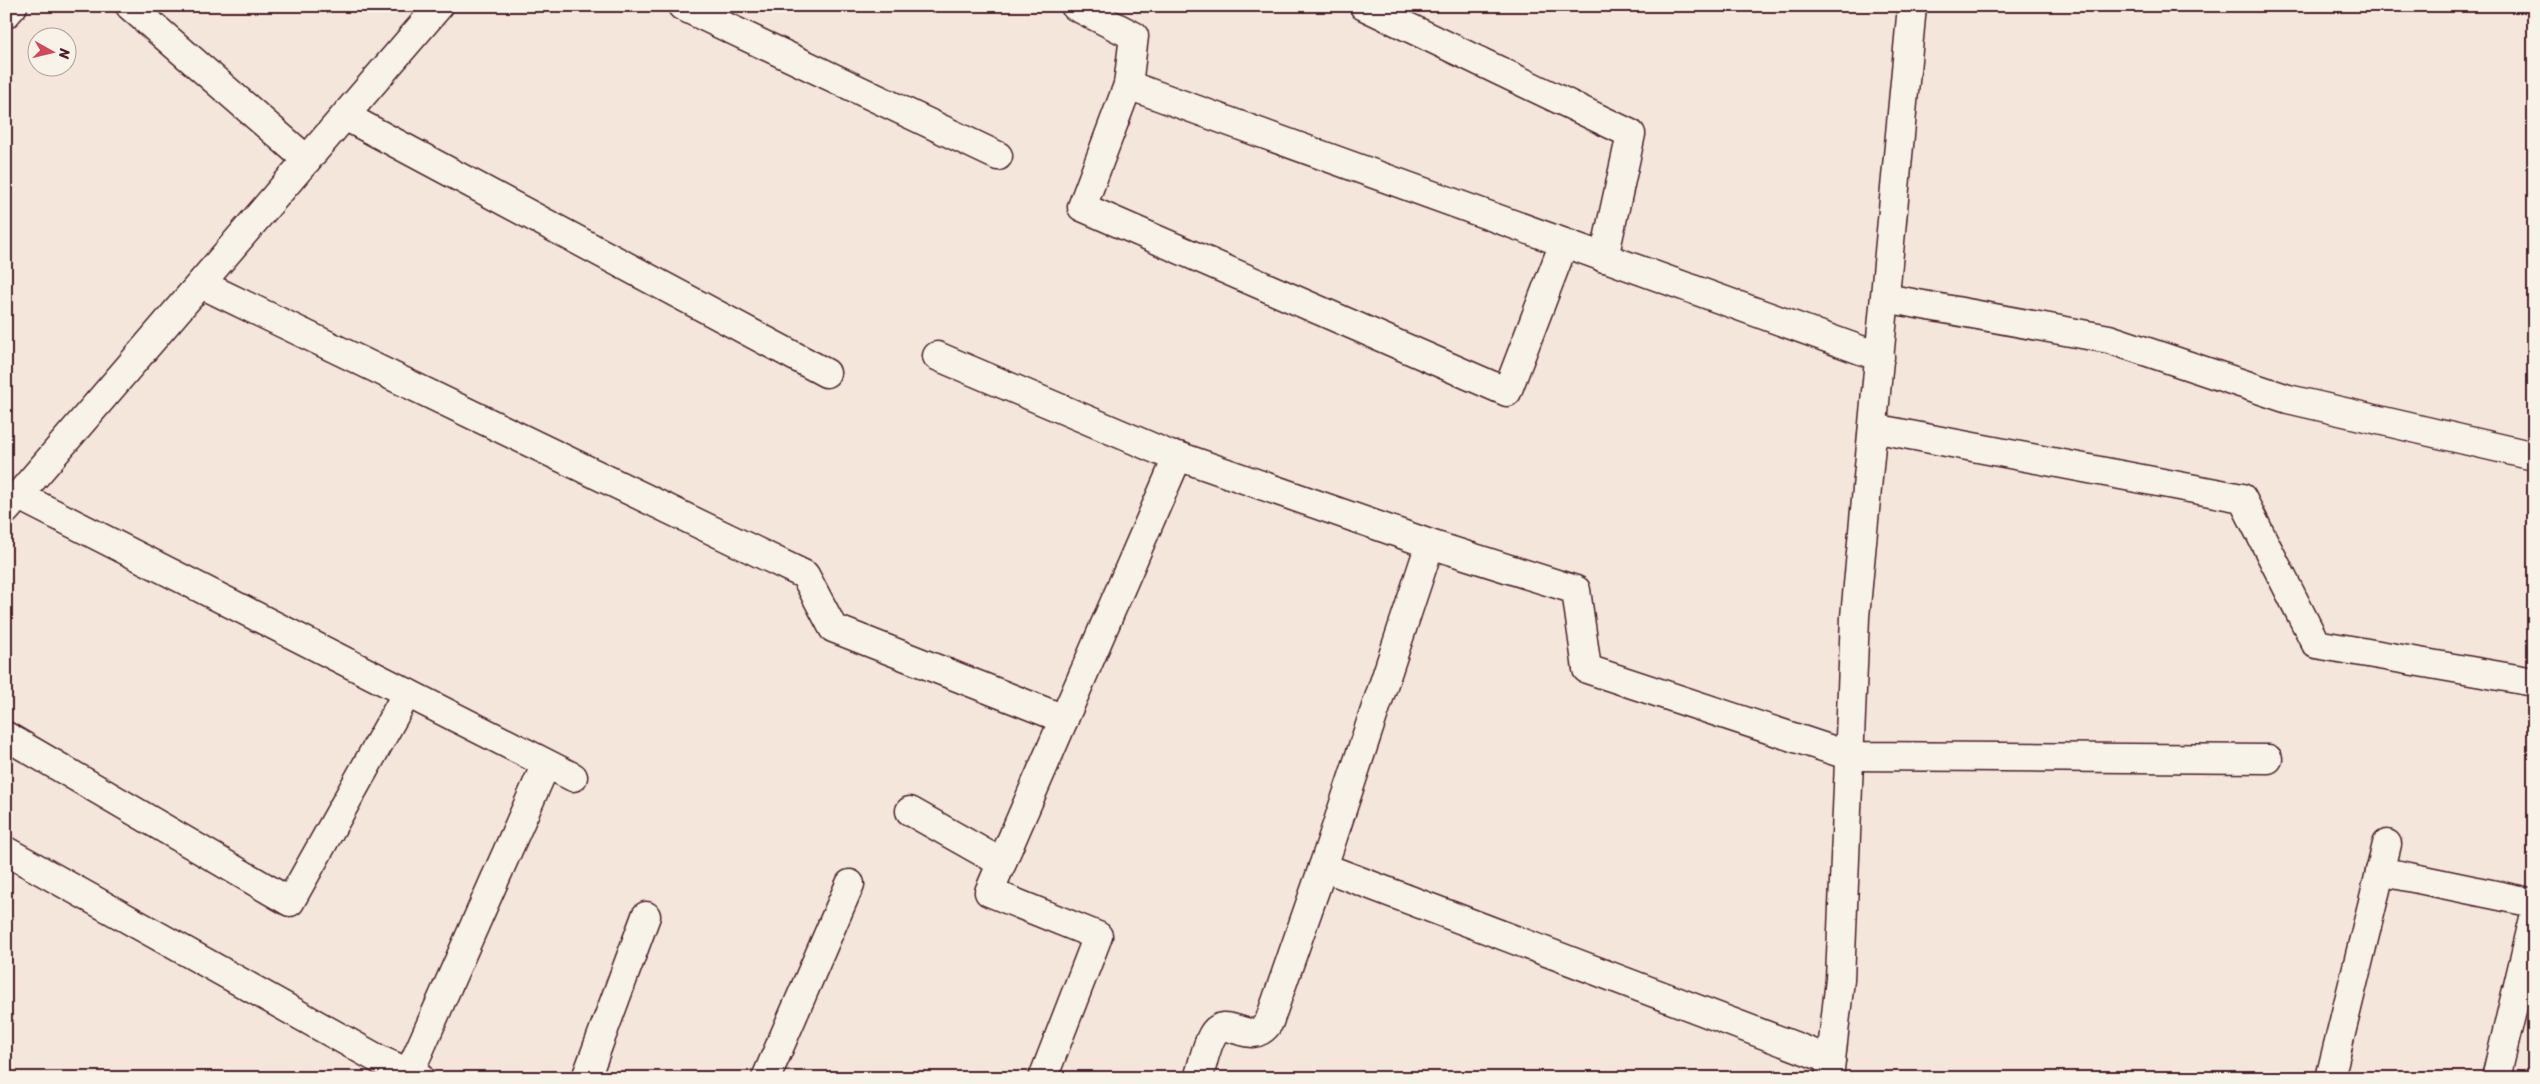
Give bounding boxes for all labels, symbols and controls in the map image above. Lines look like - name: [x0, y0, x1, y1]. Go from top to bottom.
- north arrow: [28, 28, 78, 78]
- text: N: [51, 46, 78, 61]

